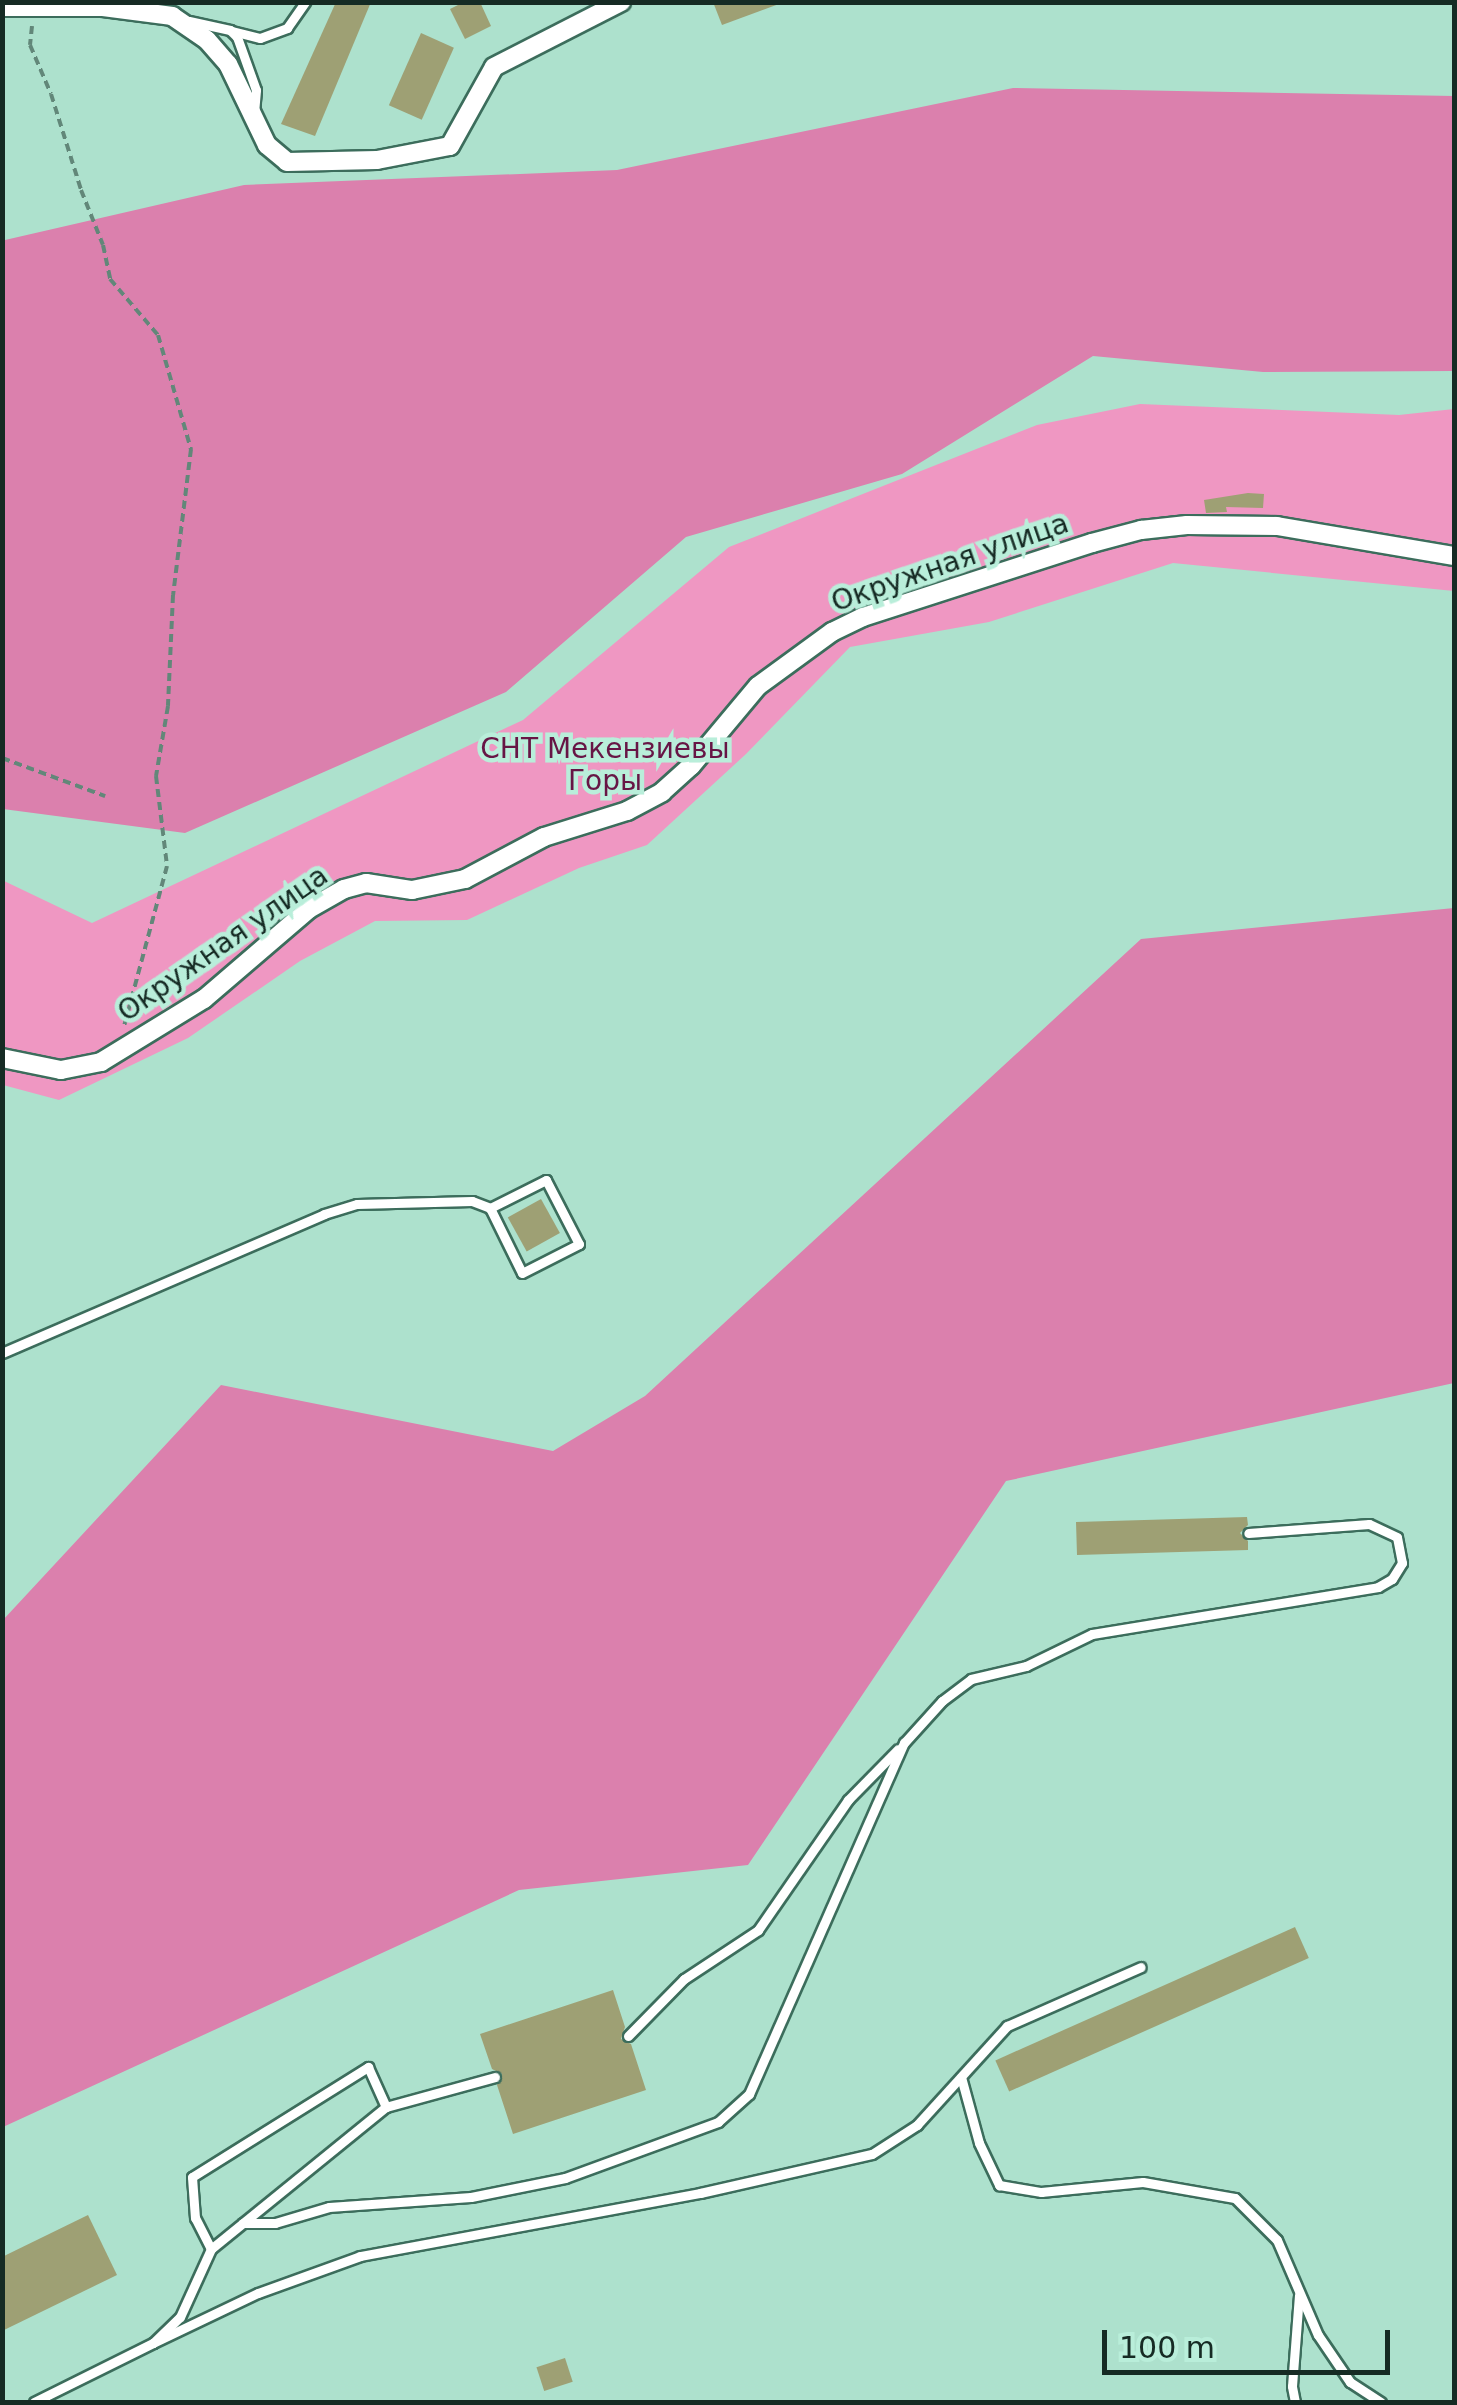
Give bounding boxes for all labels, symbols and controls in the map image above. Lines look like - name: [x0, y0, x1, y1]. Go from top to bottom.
- street label: Окружная улица: [827, 507, 1073, 619]
- park label: СНТ Мекензиевы Горы: [480, 732, 730, 798]
- street label: Окружная улица: [112, 859, 334, 1029]
- scale bar: [1107, 2310, 1394, 2372]
- text: 100 m: [1119, 2330, 1215, 2365]

